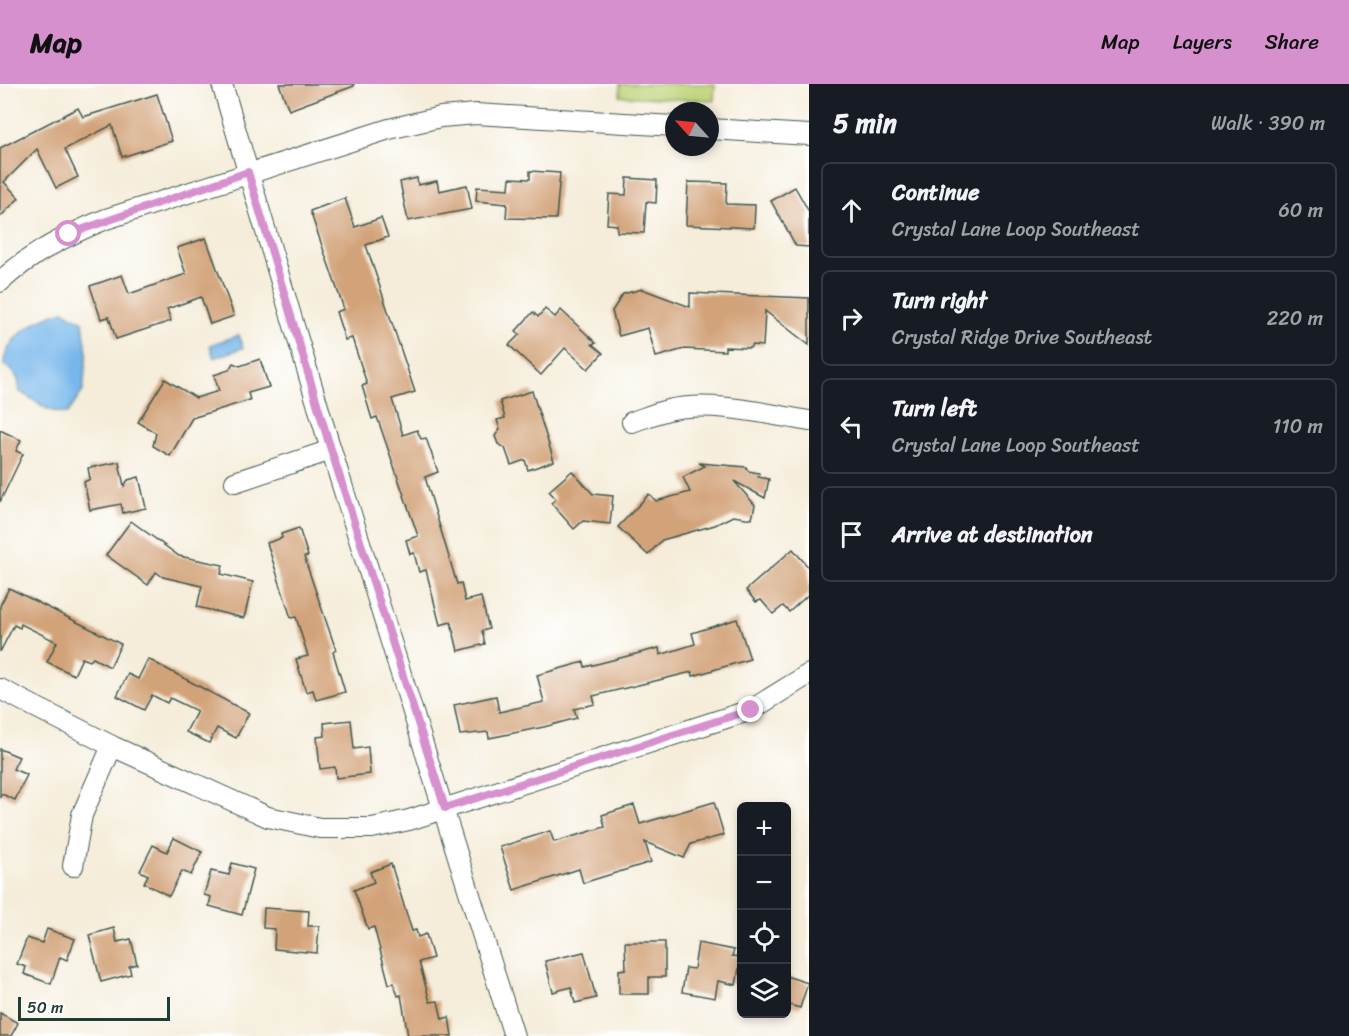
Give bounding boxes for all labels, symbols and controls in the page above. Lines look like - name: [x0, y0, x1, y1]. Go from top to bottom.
- text: Map: [30, 18, 82, 67]
- text: Map: [1101, 23, 1140, 61]
- text: Layers: [1173, 23, 1232, 61]
- text: Share: [1265, 23, 1319, 61]
- text: 5 min: [833, 100, 897, 146]
- north arrow: [665, 102, 719, 156]
- text: Walk · 390 m: [1211, 106, 1325, 141]
- text: Continue: [892, 173, 980, 212]
- text: 60 m: [1278, 193, 1323, 228]
- icon: ahead: [835, 194, 868, 227]
- text: Crystal Lane Loop Southeast: [892, 212, 1140, 247]
- route start: [55, 220, 81, 246]
- text: Turn right: [892, 281, 987, 320]
- text: 220 m: [1267, 301, 1323, 336]
- icon: right: [835, 302, 868, 335]
- text: Crystal Ridge Drive Southeast: [892, 320, 1152, 355]
- text: Turn left: [892, 389, 977, 428]
- text: 110 m: [1273, 409, 1323, 444]
- icon: left: [835, 410, 868, 443]
- text: Crystal Lane Loop Southeast: [892, 428, 1140, 463]
- text: Arrive at destination: [892, 515, 1093, 554]
- icon: arrive: [835, 518, 868, 551]
- route end: [737, 696, 763, 722]
- map controls: [737, 802, 791, 1018]
- button: +: [737, 802, 791, 856]
- button: −: [737, 856, 791, 910]
- button: locate: [737, 910, 791, 964]
- button: layers: [737, 964, 791, 1018]
- text: 50 m: [27, 993, 63, 1022]
- scale bar: [18, 994, 170, 1022]

